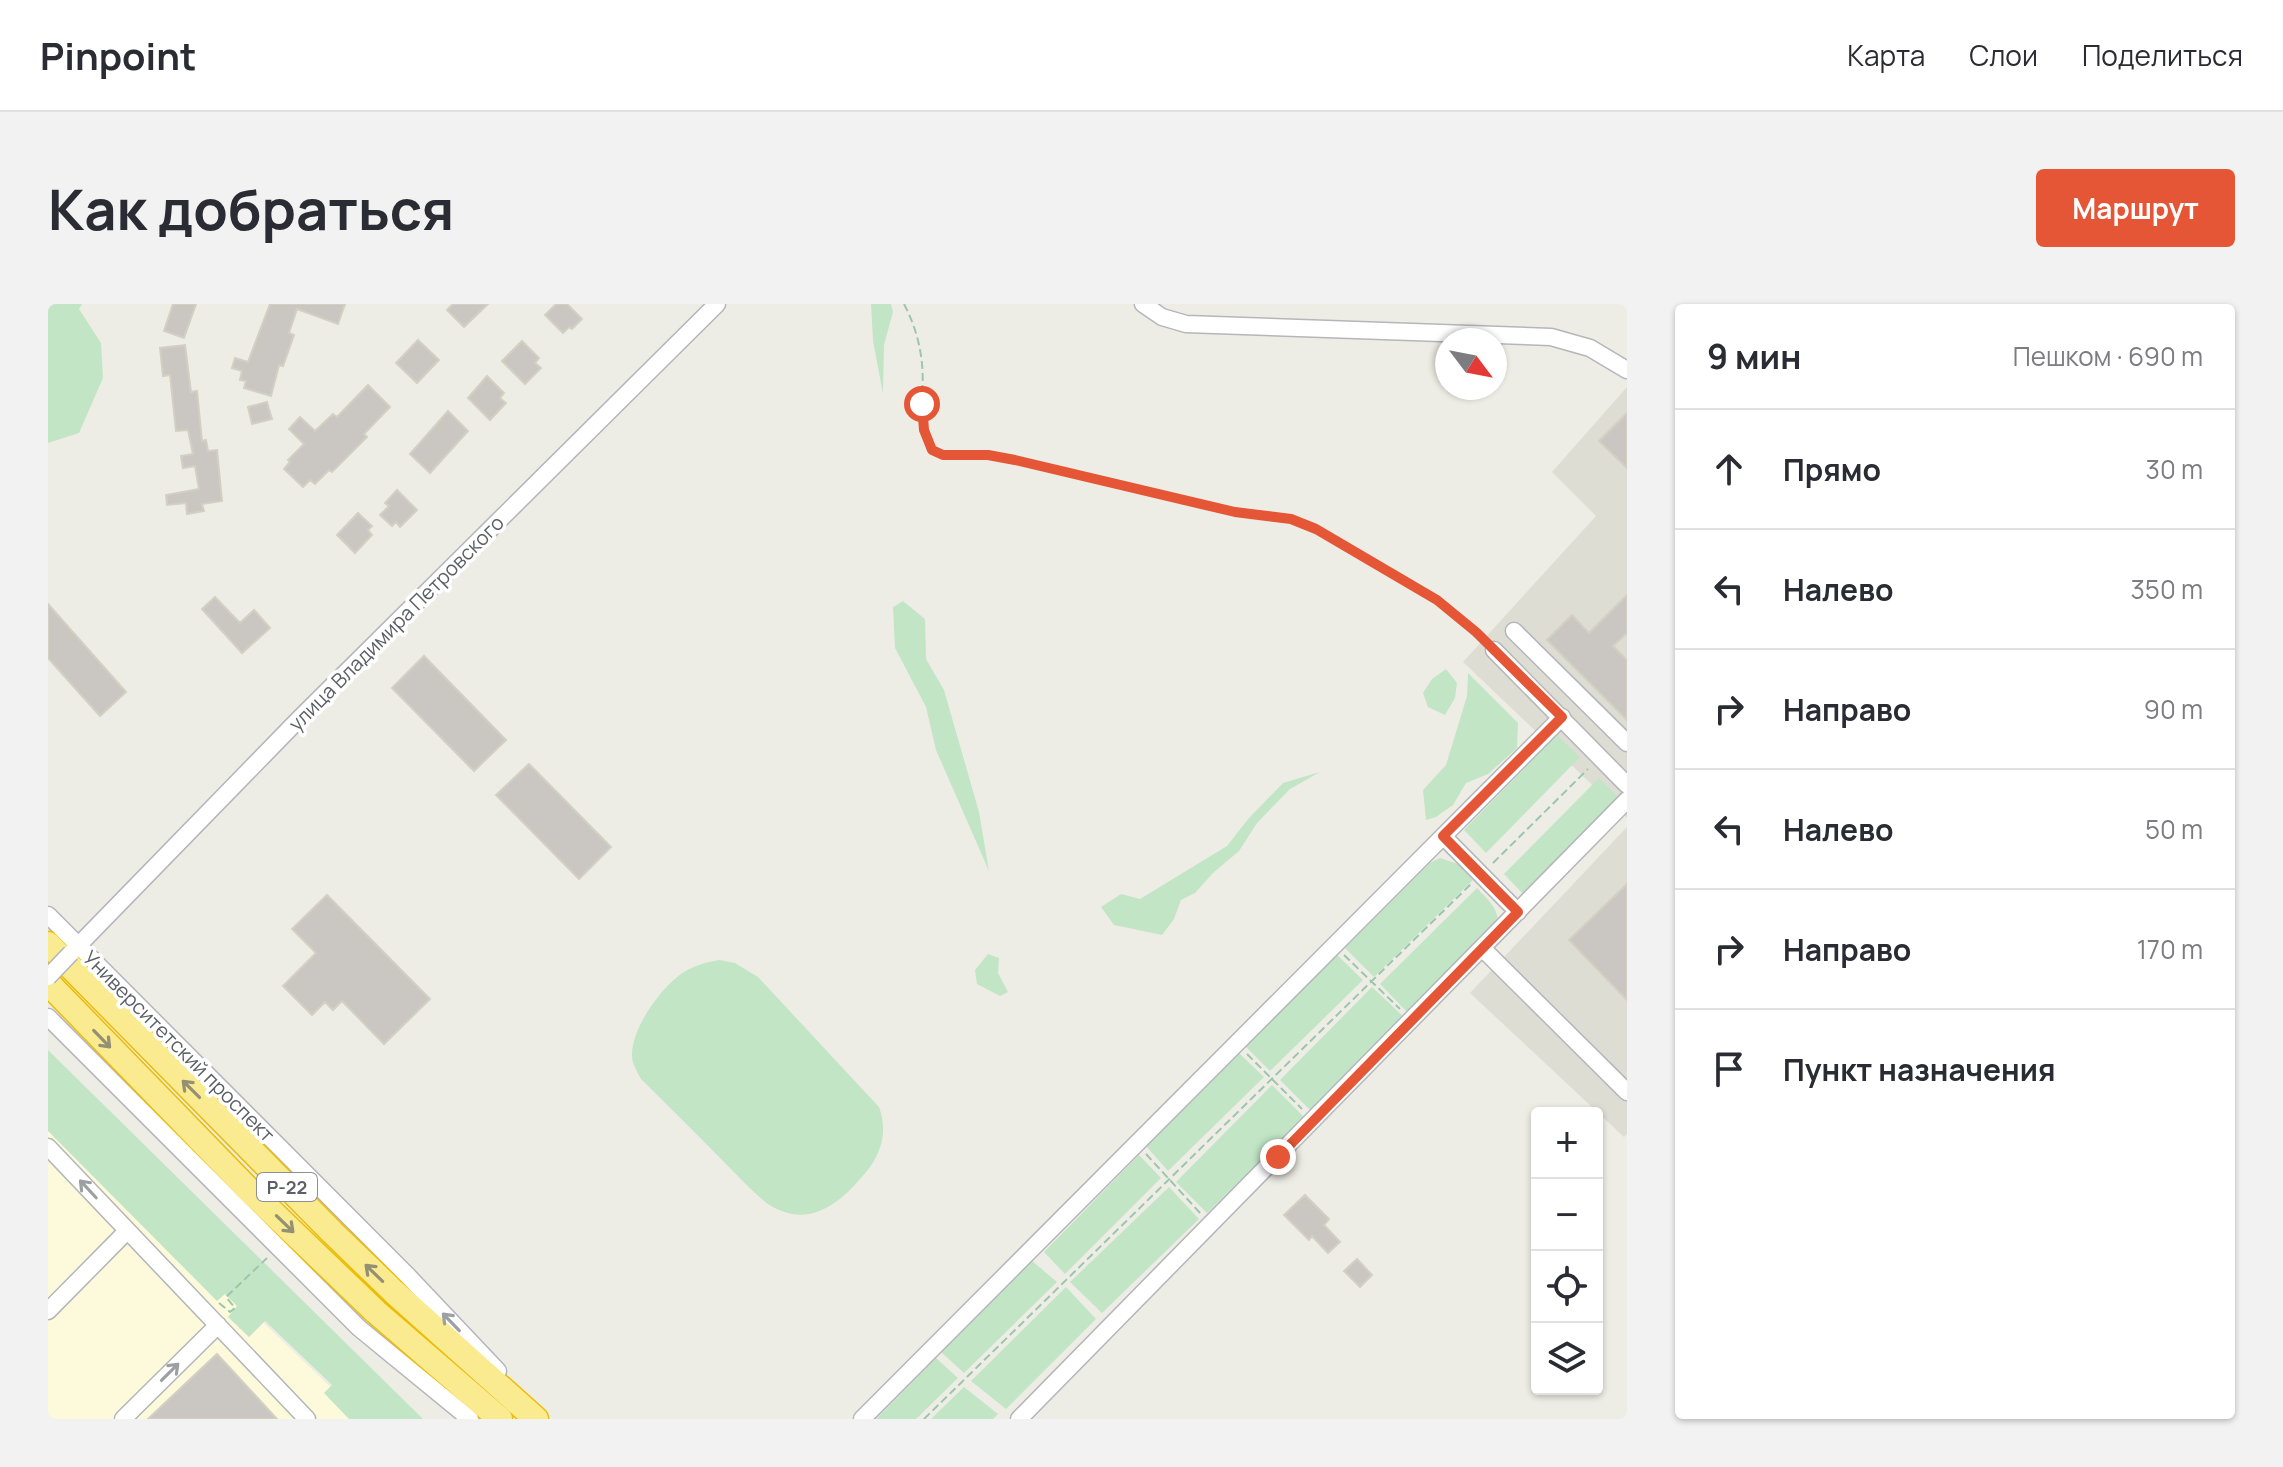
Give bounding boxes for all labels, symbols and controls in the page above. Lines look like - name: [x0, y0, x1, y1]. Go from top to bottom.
- text: Pinpoint: [40, 29, 196, 81]
- text: Карта: [1847, 36, 1925, 74]
- text: Слои: [1969, 36, 2038, 74]
- text: Поделиться: [2082, 36, 2243, 74]
- button: Маршрут: [2036, 169, 2235, 247]
- text: Как добраться: [48, 170, 454, 247]
- north arrow: [1435, 328, 1507, 400]
- text: 9 мин: [1707, 333, 1801, 379]
- text: Пешком · 690 m: [2013, 338, 2203, 374]
- route start: [904, 386, 940, 422]
- icon: ahead: [1707, 447, 1751, 491]
- text: Прямо: [1783, 449, 1881, 490]
- text: 30 m: [2146, 451, 2203, 487]
- street label: улица Владимира Петровского: [282, 509, 510, 737]
- icon: left: [1707, 567, 1751, 611]
- text: Налево: [1783, 569, 1893, 610]
- text: 350 m: [2130, 571, 2203, 607]
- icon: right: [1707, 687, 1751, 731]
- text: Направо: [1783, 689, 1911, 730]
- text: 90 m: [2144, 691, 2203, 727]
- icon: left: [1707, 807, 1751, 851]
- text: Налево: [1783, 809, 1893, 850]
- text: 50 m: [2145, 811, 2203, 847]
- icon: right: [1707, 927, 1751, 971]
- text: Направо: [1783, 929, 1911, 970]
- text: 170 m: [2137, 931, 2203, 967]
- street label: Университетский проспект: [77, 944, 281, 1148]
- one-way arrow: [93, 1029, 112, 1049]
- icon: arrive: [1707, 1047, 1751, 1091]
- text: Пункт назначения: [1783, 1049, 2056, 1090]
- one-way arrow: [181, 1079, 200, 1099]
- map controls: [1531, 1107, 1603, 1395]
- button: +: [1531, 1107, 1603, 1179]
- route end: [1260, 1139, 1296, 1175]
- road number: Р-22: [257, 1173, 317, 1201]
- one-way arrow: [78, 1179, 97, 1199]
- button: −: [1531, 1179, 1603, 1251]
- one-way arrow: [275, 1215, 295, 1234]
- button: locate: [1531, 1251, 1603, 1323]
- one-way arrow: [365, 1264, 384, 1283]
- one-way arrow: [442, 1312, 461, 1332]
- button: layers: [1531, 1323, 1603, 1395]
- one-way arrow: [160, 1363, 179, 1382]

